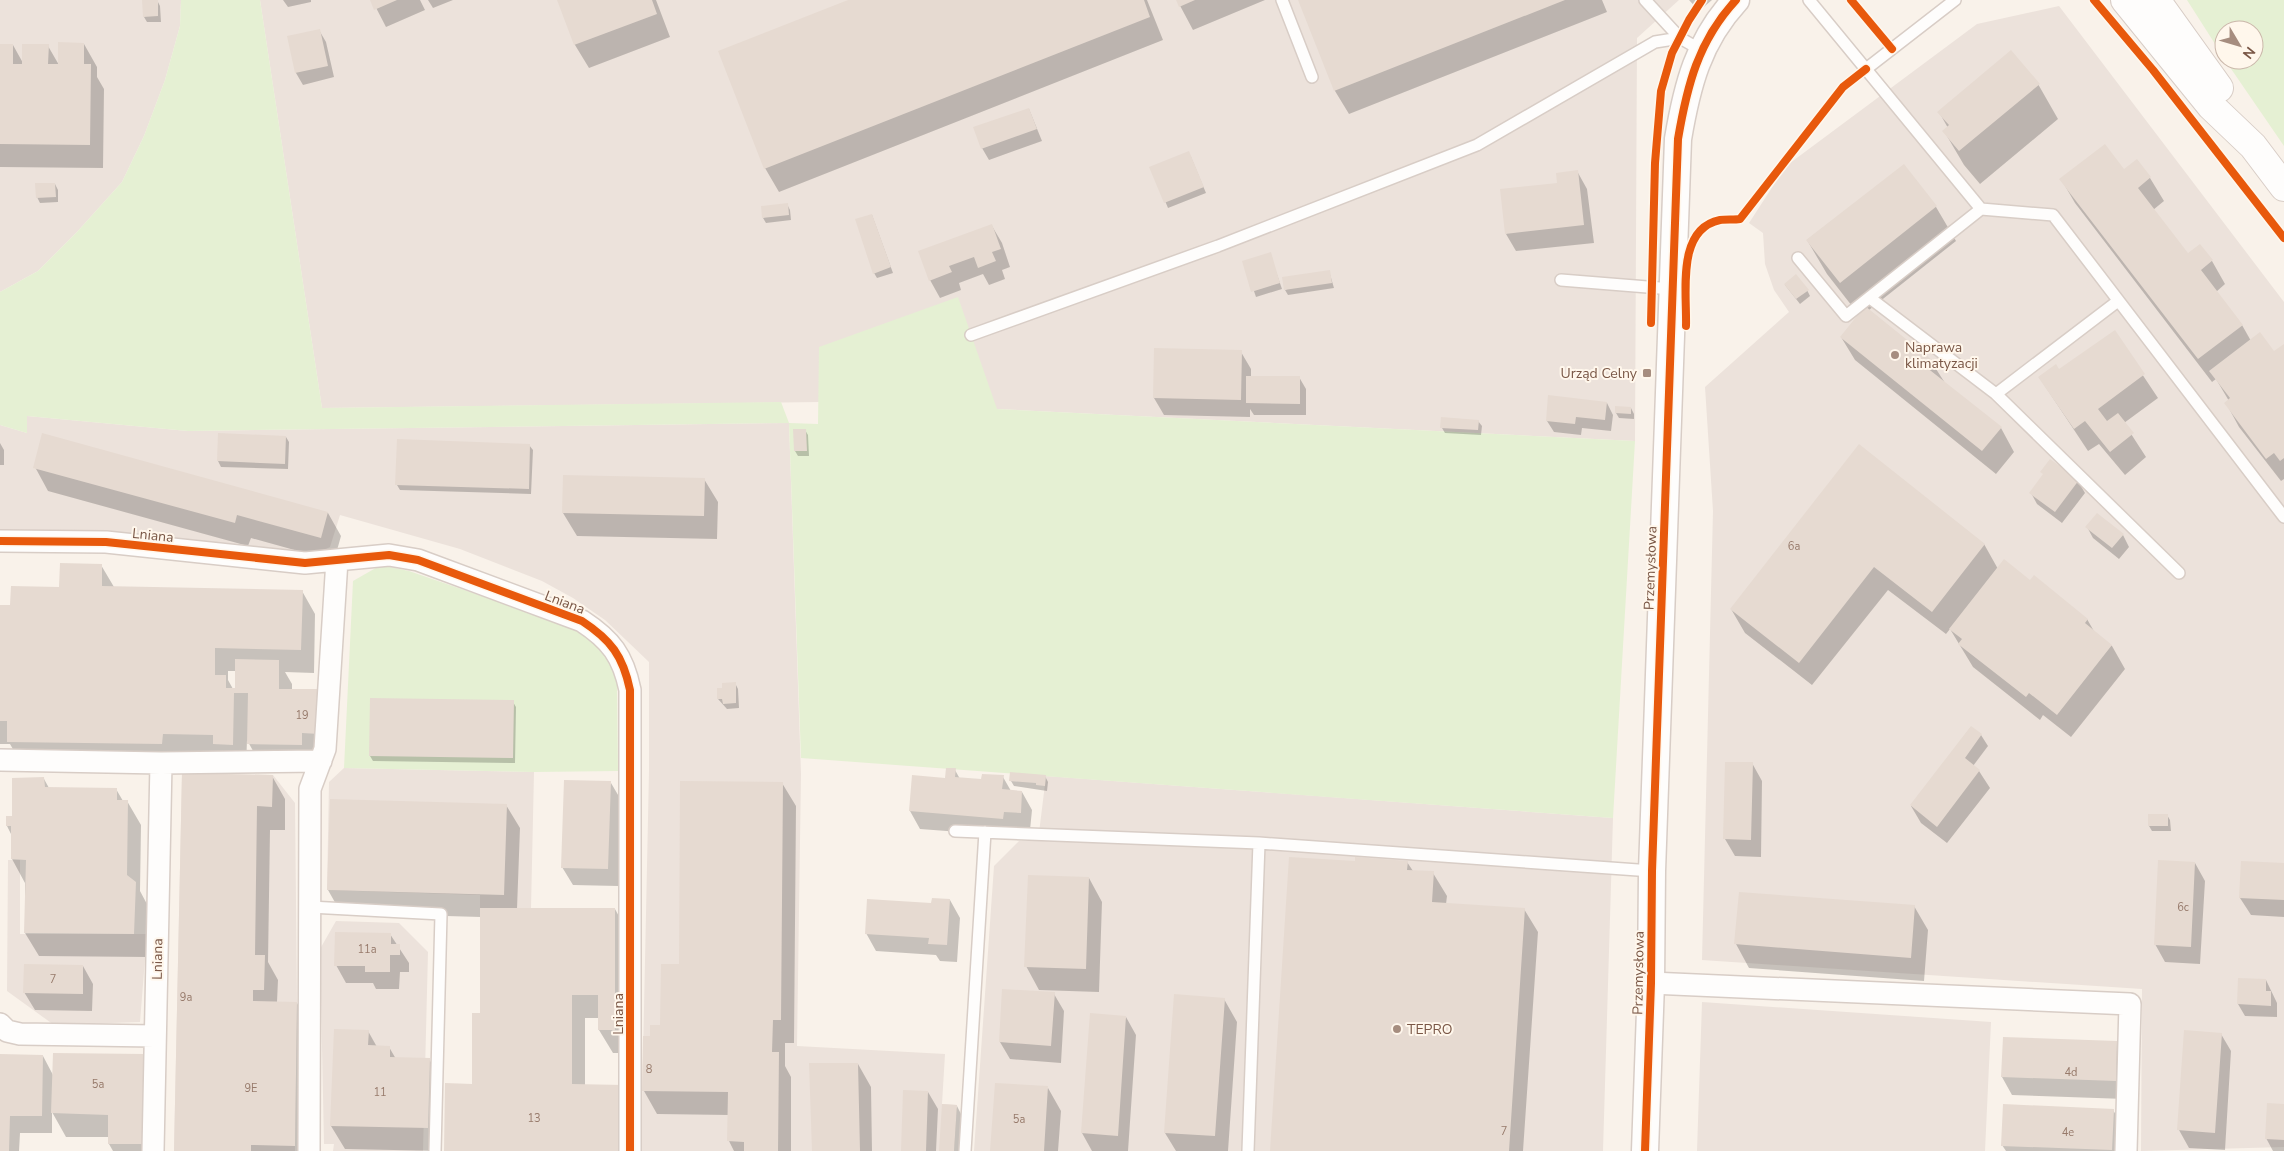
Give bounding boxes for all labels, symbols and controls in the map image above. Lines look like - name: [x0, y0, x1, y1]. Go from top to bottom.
- north arrow: [2214, 20, 2264, 70]
- text: N: [2238, 43, 2260, 63]
- place label: Naprawa klimatyzacji: [1905, 338, 1978, 373]
- marker: Naprawa klimatyzacji: [1889, 349, 1901, 361]
- place label: Urząd Celny: [1561, 364, 1638, 383]
- marker: Urząd Celny: [1641, 367, 1653, 379]
- street label: Lniana: [131, 524, 175, 547]
- street label: Przemysłowa: [1640, 526, 1661, 610]
- house number: 6a: [1788, 539, 1800, 554]
- street label: Lniana: [542, 586, 588, 619]
- house number: 19: [295, 708, 309, 723]
- house number: 6c: [2177, 900, 2189, 915]
- street label: Przemysłowa: [1628, 931, 1649, 1015]
- street label: Lniana: [148, 938, 167, 980]
- house number: 11a: [357, 942, 377, 957]
- house number: 7: [50, 972, 56, 987]
- house number: 9a: [180, 990, 192, 1005]
- street label: Lniana: [609, 993, 628, 1035]
- place label: TEPRO: [1407, 1020, 1453, 1039]
- marker: TEPRO: [1391, 1023, 1403, 1035]
- house number: 8: [646, 1062, 653, 1077]
- house number: 4d: [2064, 1065, 2078, 1080]
- house number: 5a: [92, 1077, 104, 1092]
- house number: 9E: [244, 1081, 258, 1096]
- house number: 11: [373, 1085, 387, 1100]
- house number: 13: [527, 1111, 541, 1126]
- house number: 5a: [1013, 1112, 1025, 1127]
- house number: 7: [1501, 1124, 1507, 1139]
- house number: 4e: [2062, 1125, 2074, 1140]

